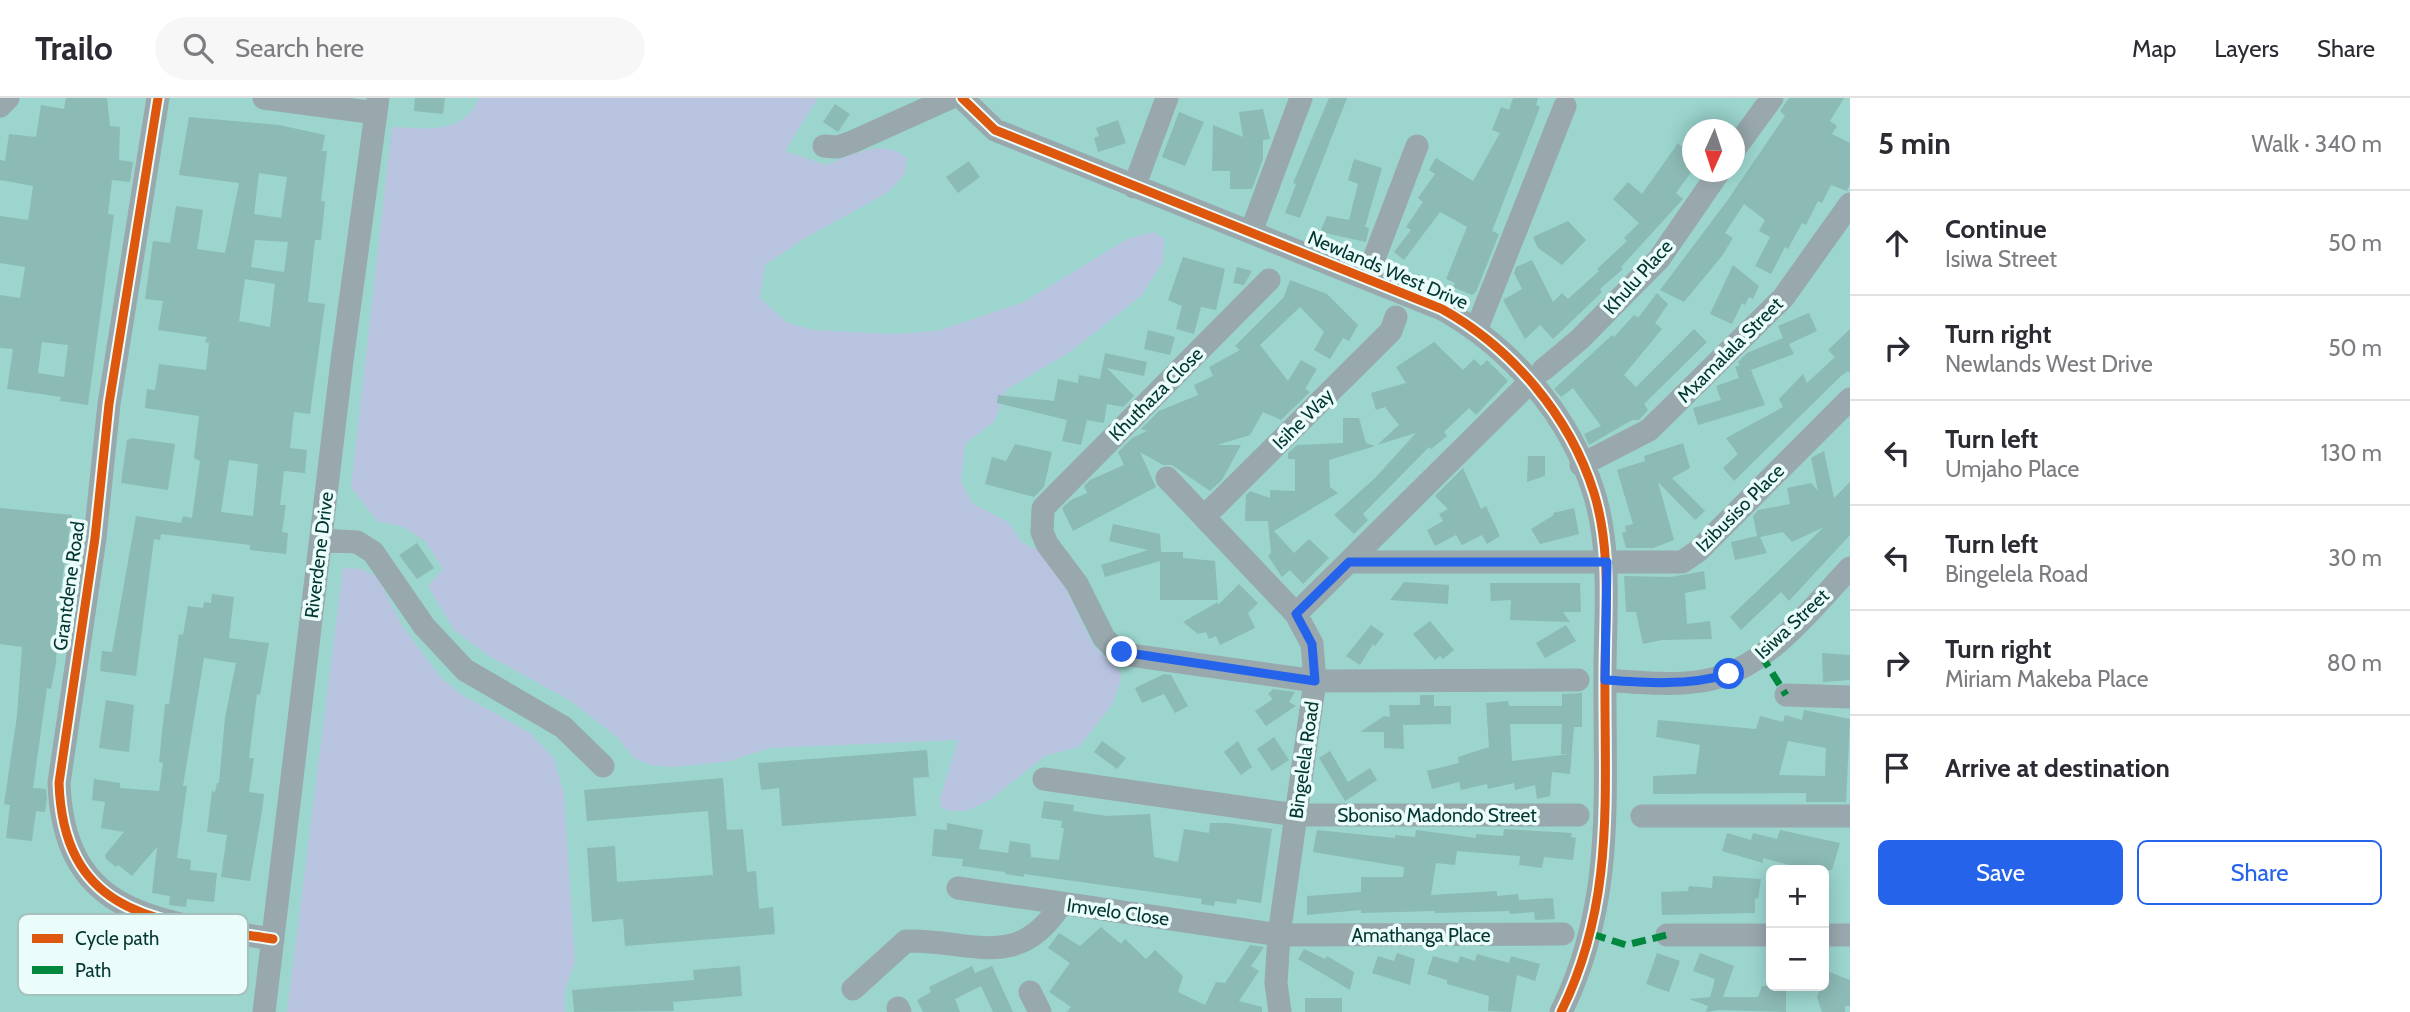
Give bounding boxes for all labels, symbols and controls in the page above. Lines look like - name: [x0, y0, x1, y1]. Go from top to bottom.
- search box: [155, 17, 645, 80]
- text: Trailo: [35, 28, 113, 68]
- icon: search: [179, 29, 217, 67]
- text: Search here: [235, 32, 364, 64]
- text: Map: [2132, 34, 2176, 63]
- text: Layers: [2214, 34, 2279, 63]
- text: Share: [2317, 34, 2375, 63]
- north arrow: [1682, 119, 1745, 182]
- text: 5 min: [1878, 125, 1951, 162]
- text: Walk · 340 m: [2251, 130, 2382, 158]
- text: Continue: [1945, 213, 2047, 245]
- icon: ahead: [1878, 224, 1916, 262]
- street label: Newlands West Drive: [1305, 226, 1472, 314]
- text: 50 m: [2328, 229, 2382, 257]
- street label: Khulu Place: [1599, 235, 1678, 319]
- text: Isiwa Street: [1945, 245, 2057, 273]
- street label: Mxamalala Street: [1673, 292, 1788, 407]
- text: Turn right: [1945, 318, 2051, 350]
- icon: right: [1878, 329, 1916, 367]
- text: 50 m: [2328, 334, 2382, 362]
- street label: Khuthaza Close: [1104, 342, 1208, 446]
- text: Newlands West Drive: [1945, 350, 2153, 378]
- street label: Isihe Way: [1268, 384, 1338, 454]
- text: Turn left: [1945, 423, 2038, 455]
- icon: left: [1878, 434, 1916, 472]
- text: 130 m: [2321, 439, 2382, 467]
- text: Umjaho Place: [1945, 455, 2079, 483]
- street label: Izibusiso Place: [1691, 459, 1789, 557]
- street label: Riverdene Drive: [300, 490, 338, 620]
- street label: Grantdene Road: [49, 520, 89, 652]
- text: Turn left: [1945, 528, 2038, 560]
- icon: left: [1878, 539, 1916, 577]
- text: 30 m: [2328, 544, 2382, 572]
- text: Bingelela Road: [1945, 560, 2088, 588]
- street label: Isiwa Street: [1750, 584, 1834, 664]
- text: Turn right: [1945, 633, 2051, 665]
- route end: [1106, 636, 1137, 667]
- icon: right: [1878, 644, 1916, 682]
- text: 80 m: [2327, 649, 2382, 677]
- route start: [1713, 658, 1744, 689]
- text: Miriam Makeba Place: [1945, 665, 2149, 693]
- street label: Bingelela Road: [1284, 700, 1324, 820]
- icon: arrive: [1878, 749, 1916, 787]
- text: Arrive at destination: [1945, 752, 2170, 784]
- street label: Sboniso Madondo Street: [1337, 804, 1537, 827]
- button: Save: [1878, 840, 2123, 905]
- button: Share: [2137, 840, 2382, 905]
- map controls: [1766, 865, 1829, 991]
- button: +: [1766, 865, 1829, 928]
- street label: Imvelo Close: [1065, 893, 1171, 931]
- legend: [18, 914, 248, 995]
- street label: Amathanga Place: [1351, 924, 1491, 947]
- text: Cycle path: [75, 927, 159, 950]
- button: −: [1766, 928, 1829, 991]
- text: Path: [75, 959, 111, 982]

